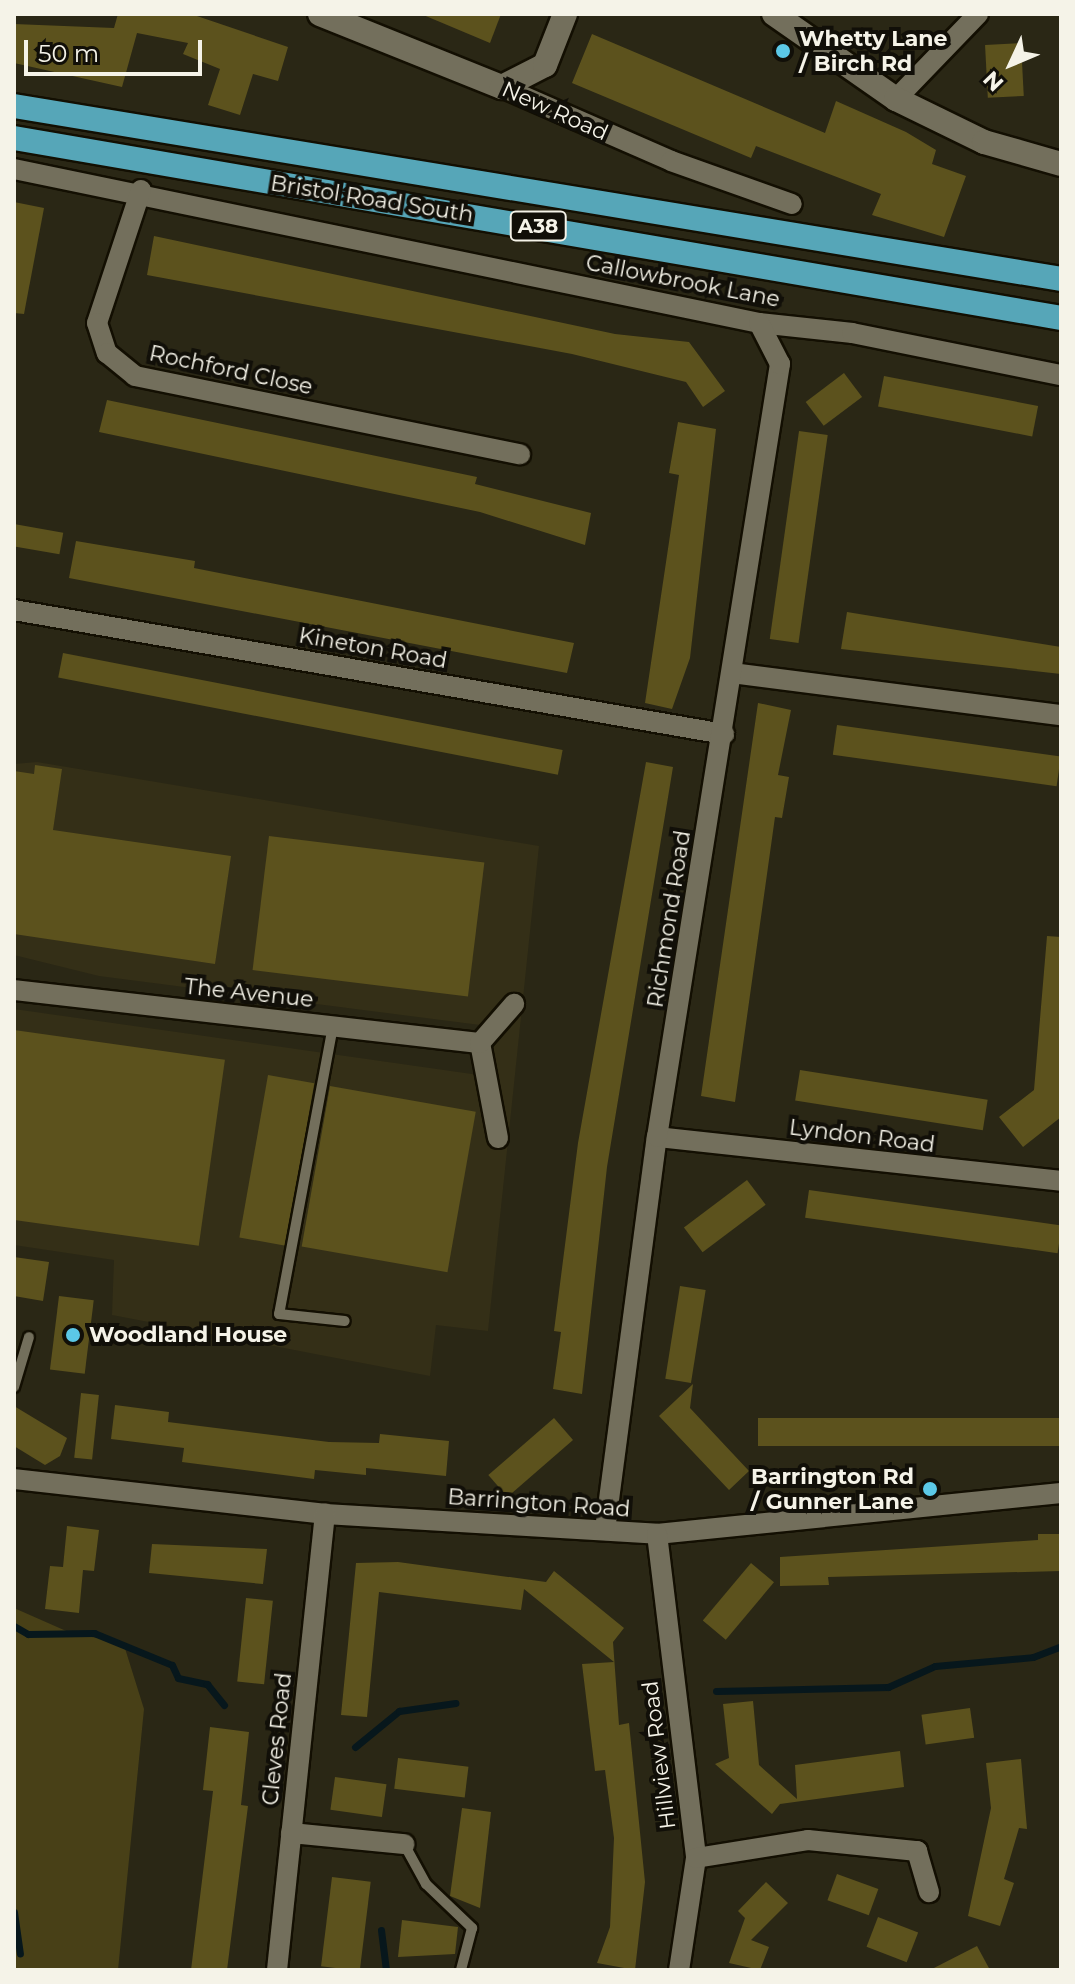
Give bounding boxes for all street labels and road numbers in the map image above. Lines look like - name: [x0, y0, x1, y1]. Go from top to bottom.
- street label: New Road: [498, 76, 612, 146]
- street label: Bristol Road South: [269, 170, 475, 228]
- road number: A38: [508, 210, 568, 242]
- street label: Callowbrook Lane: [584, 249, 782, 313]
- street label: Rochford Close: [147, 340, 315, 400]
- street label: Kineton Road: [297, 622, 449, 674]
- street label: Richmond Road: [642, 828, 696, 1010]
- street label: The Avenue: [183, 973, 315, 1013]
- street label: Lyndon Road: [788, 1114, 936, 1158]
- street label: Barrington Road: [447, 1483, 631, 1523]
- street label: Cleves Road: [257, 1671, 297, 1807]
- street label: Hillview Road: [637, 1679, 681, 1831]

